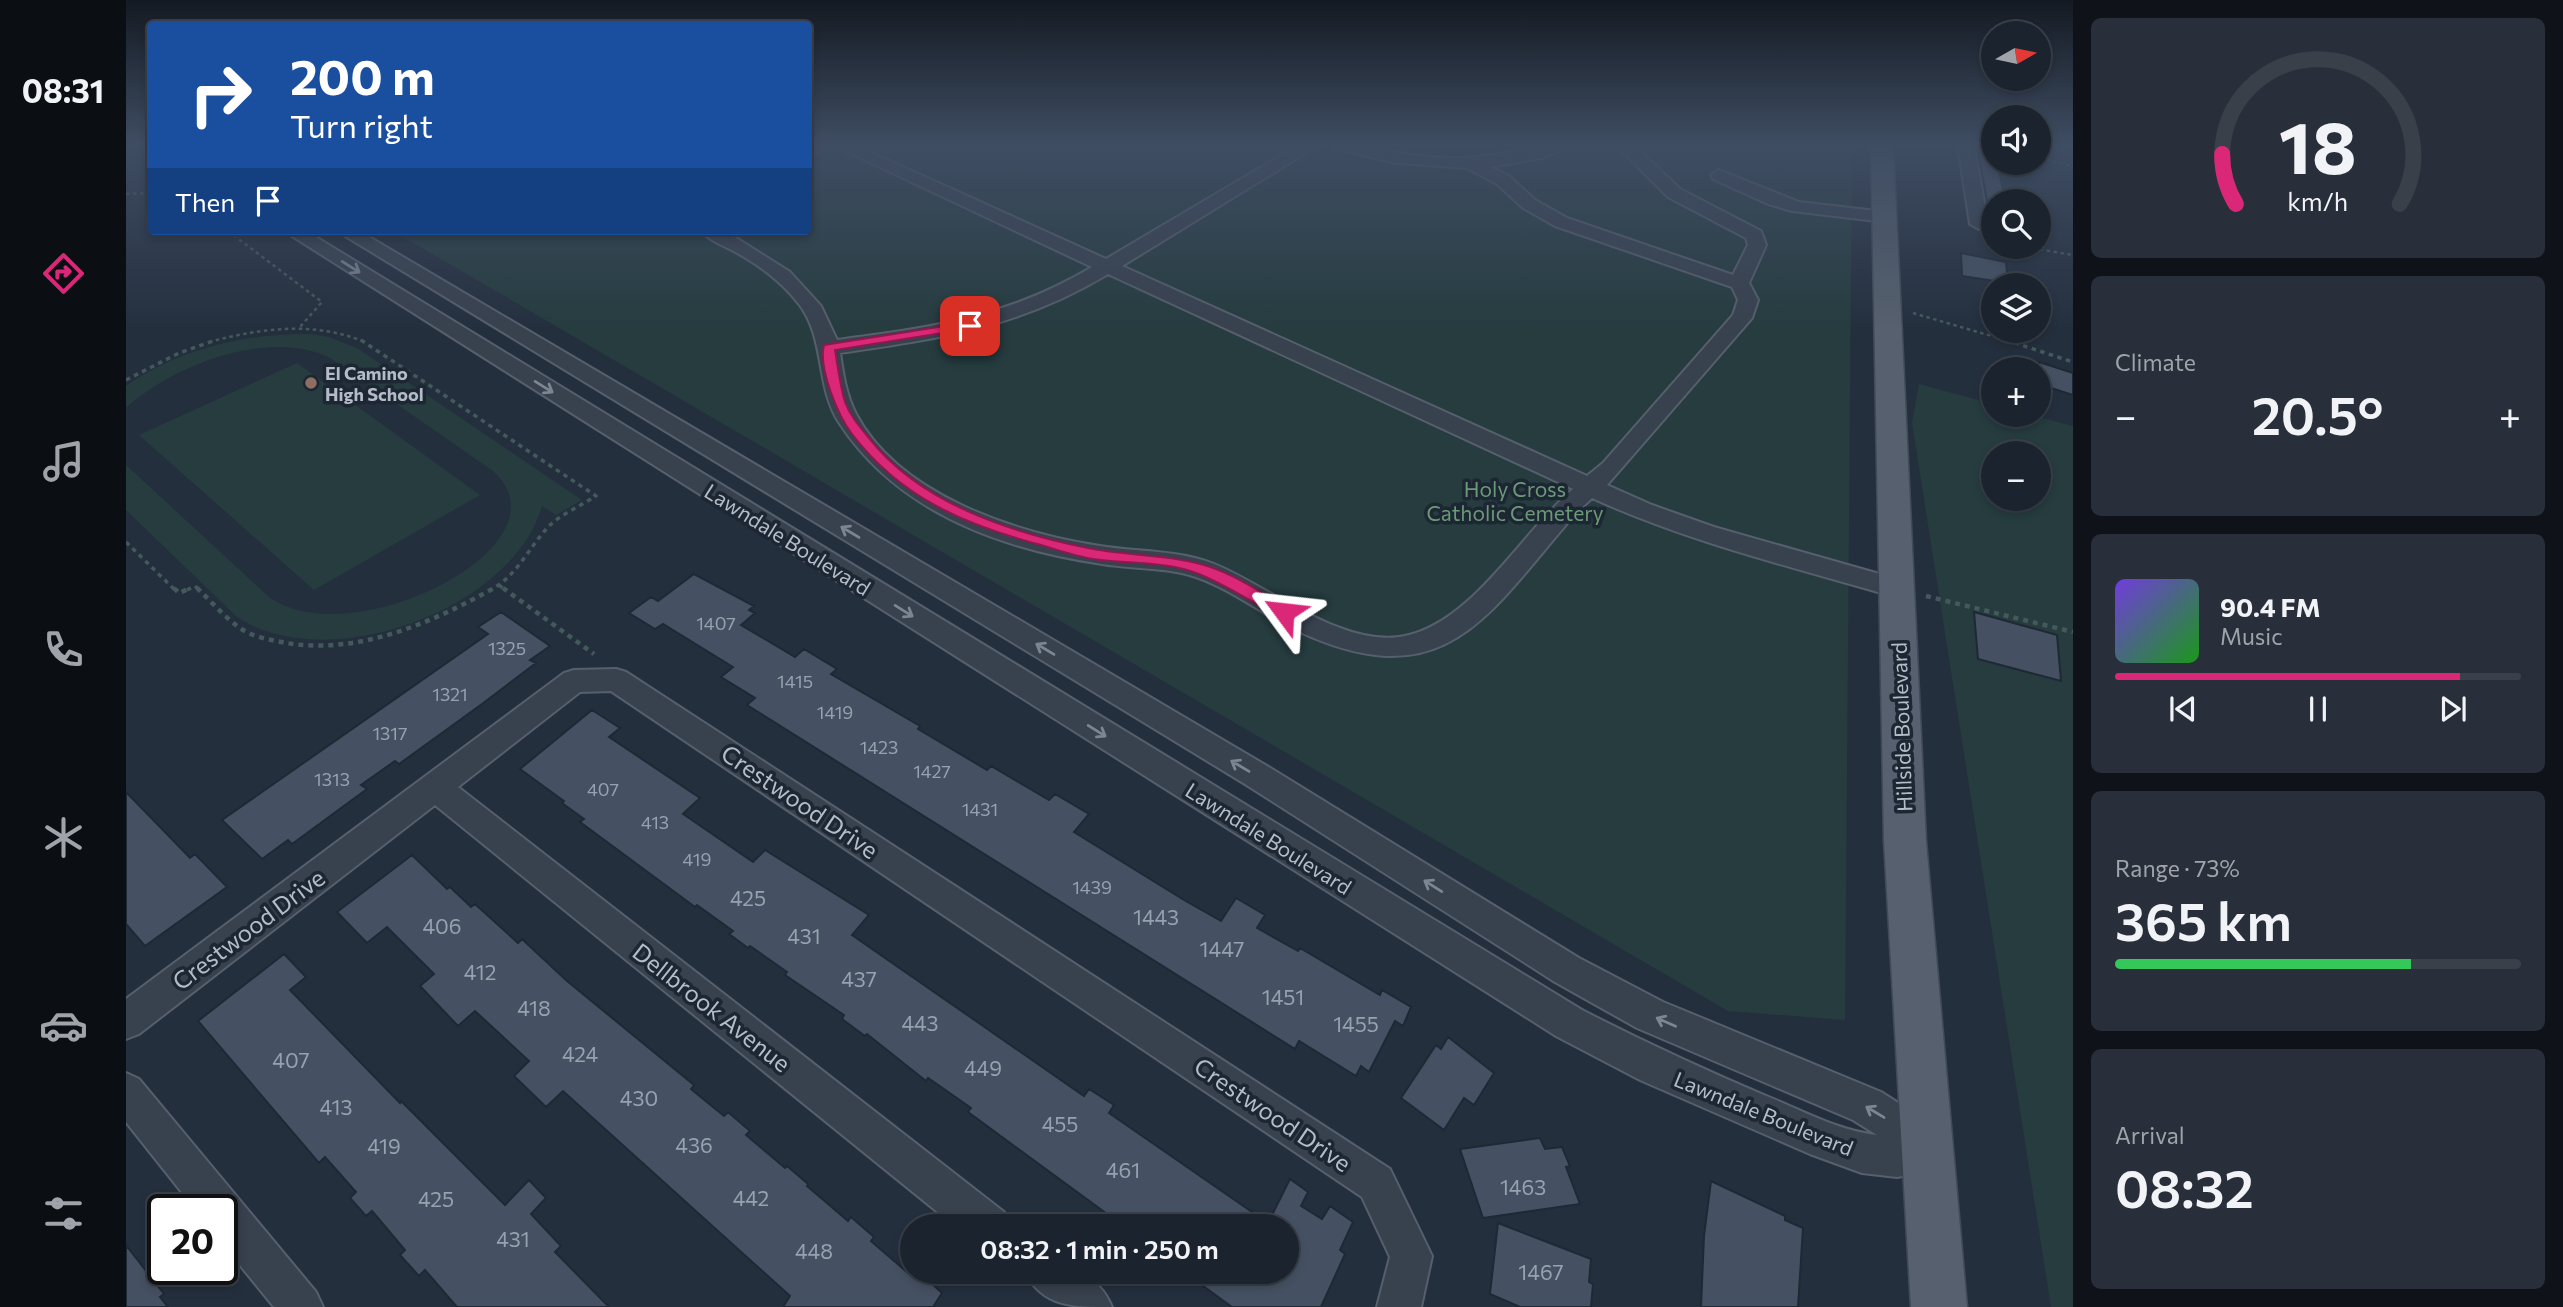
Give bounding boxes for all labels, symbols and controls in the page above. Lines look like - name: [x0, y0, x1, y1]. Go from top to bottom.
- north arrow: [1981, 21, 2051, 91]
- map controls: [1981, 21, 2051, 511]
- text: 200 m: [290, 45, 435, 105]
- icon: right: [175, 49, 266, 140]
- text: 08:31: [22, 70, 104, 110]
- text: 18: [2279, 100, 2357, 189]
- text: Turn right: [290, 105, 433, 145]
- button: sound: [1981, 105, 2051, 175]
- icon: arrive: [249, 182, 287, 220]
- text: Then: [175, 186, 235, 217]
- text: km/h: [2288, 186, 2348, 216]
- button: search: [1981, 189, 2051, 259]
- icon: directions: [39, 249, 88, 298]
- one-way arrow: [340, 260, 360, 274]
- button: layers: [1981, 273, 2051, 343]
- pin: [940, 296, 1000, 356]
- icon: arrive: [951, 307, 989, 345]
- text: Climate: [2115, 348, 2196, 376]
- button: +: [1981, 357, 2051, 427]
- place label: El Camino High School: [325, 362, 424, 405]
- marker: El Camino High School: [303, 375, 319, 391]
- one-way arrow: [534, 380, 553, 395]
- text: 20.5°: [2252, 382, 2383, 446]
- text: −: [2115, 391, 2137, 438]
- text: +: [2499, 391, 2521, 438]
- icon: music: [39, 437, 88, 486]
- button: −: [1981, 441, 2051, 511]
- park label: Holy Cross Catholic Cemetery: [1426, 476, 1604, 525]
- street label: Lawndale Boulevard: [700, 478, 876, 600]
- one-way arrow: [840, 525, 860, 539]
- position arrow: [1247, 575, 1321, 649]
- text: 90.4 FM: [2220, 591, 2321, 622]
- one-way arrow: [893, 604, 913, 618]
- house number: 1407: [696, 612, 736, 634]
- text: Music: [2220, 622, 2283, 650]
- icon: phone: [39, 625, 88, 674]
- house number: 1325: [488, 637, 526, 659]
- one-way arrow: [1036, 641, 1056, 655]
- street label: Hillside Boulevard: [1886, 642, 1916, 812]
- house number: 1415: [777, 670, 813, 692]
- house number: 1321: [432, 683, 468, 705]
- icon: previous: [2164, 690, 2202, 728]
- icon: pause: [2299, 690, 2337, 728]
- icon: next: [2434, 690, 2472, 728]
- house number: 1419: [817, 701, 853, 723]
- house number: 1317: [372, 722, 408, 744]
- one-way arrow: [1086, 724, 1106, 738]
- house number: 1423: [860, 736, 898, 758]
- street label: Crestwood Drive: [716, 738, 884, 864]
- one-way arrow: [1231, 758, 1251, 772]
- house number: 1427: [913, 760, 951, 782]
- house number: 1313: [314, 768, 350, 790]
- street label: Lawndale Boulevard: [1181, 777, 1357, 899]
- house number: 407: [587, 778, 619, 800]
- house number: 1431: [962, 798, 998, 820]
- house number: 413: [641, 811, 669, 833]
- icon: climate: [39, 813, 88, 862]
- house number: 419: [683, 848, 711, 870]
- text: Range · 73%: [2115, 854, 2240, 882]
- street label: Crestwood Drive: [166, 862, 330, 996]
- house number: 1439: [1072, 876, 1112, 898]
- one-way arrow: [1424, 878, 1444, 892]
- house number: 425: [730, 885, 766, 910]
- text: 365 km: [2115, 888, 2292, 952]
- house number: 1443: [1133, 904, 1179, 929]
- house number: 406: [422, 913, 462, 938]
- house number: 431: [787, 923, 821, 948]
- street label: Dellbrook Avenue: [627, 936, 797, 1078]
- house number: 1447: [1200, 936, 1244, 961]
- house number: 412: [464, 959, 496, 984]
- house number: 437: [841, 966, 877, 991]
- house number: 1451: [1262, 984, 1304, 1009]
- house number: 418: [517, 995, 551, 1020]
- icon: car: [39, 1001, 88, 1050]
- house number: 443: [901, 1010, 939, 1035]
- house number: 1455: [1333, 1011, 1379, 1036]
- one-way arrow: [1656, 1015, 1677, 1028]
- house number: 424: [562, 1041, 598, 1066]
- house number: 407: [272, 1047, 310, 1072]
- street label: Crestwood Drive: [1189, 1051, 1357, 1177]
- house number: 449: [964, 1055, 1002, 1080]
- street label: Lawndale Boulevard: [1671, 1066, 1857, 1160]
- house number: 430: [620, 1085, 658, 1110]
- house number: 413: [320, 1094, 352, 1119]
- one-way arrow: [1865, 1104, 1885, 1118]
- house number: 455: [1042, 1111, 1078, 1136]
- text: Arrival: [2115, 1121, 2185, 1149]
- house number: 436: [675, 1132, 713, 1157]
- house number: 419: [367, 1133, 401, 1158]
- text: 08:32: [2115, 1155, 2254, 1219]
- house number: 461: [1106, 1157, 1140, 1182]
- house number: 1463: [1500, 1174, 1546, 1199]
- house number: 442: [733, 1185, 769, 1210]
- house number: 425: [418, 1186, 454, 1211]
- icon: filters: [39, 1189, 88, 1238]
- speed limit sign: 20: [147, 1194, 238, 1285]
- house number: 431: [496, 1226, 530, 1251]
- text: 08:32 · 1 min · 250 m: [980, 1233, 1219, 1264]
- house number: 448: [795, 1238, 833, 1263]
- house number: 1467: [1518, 1259, 1564, 1284]

